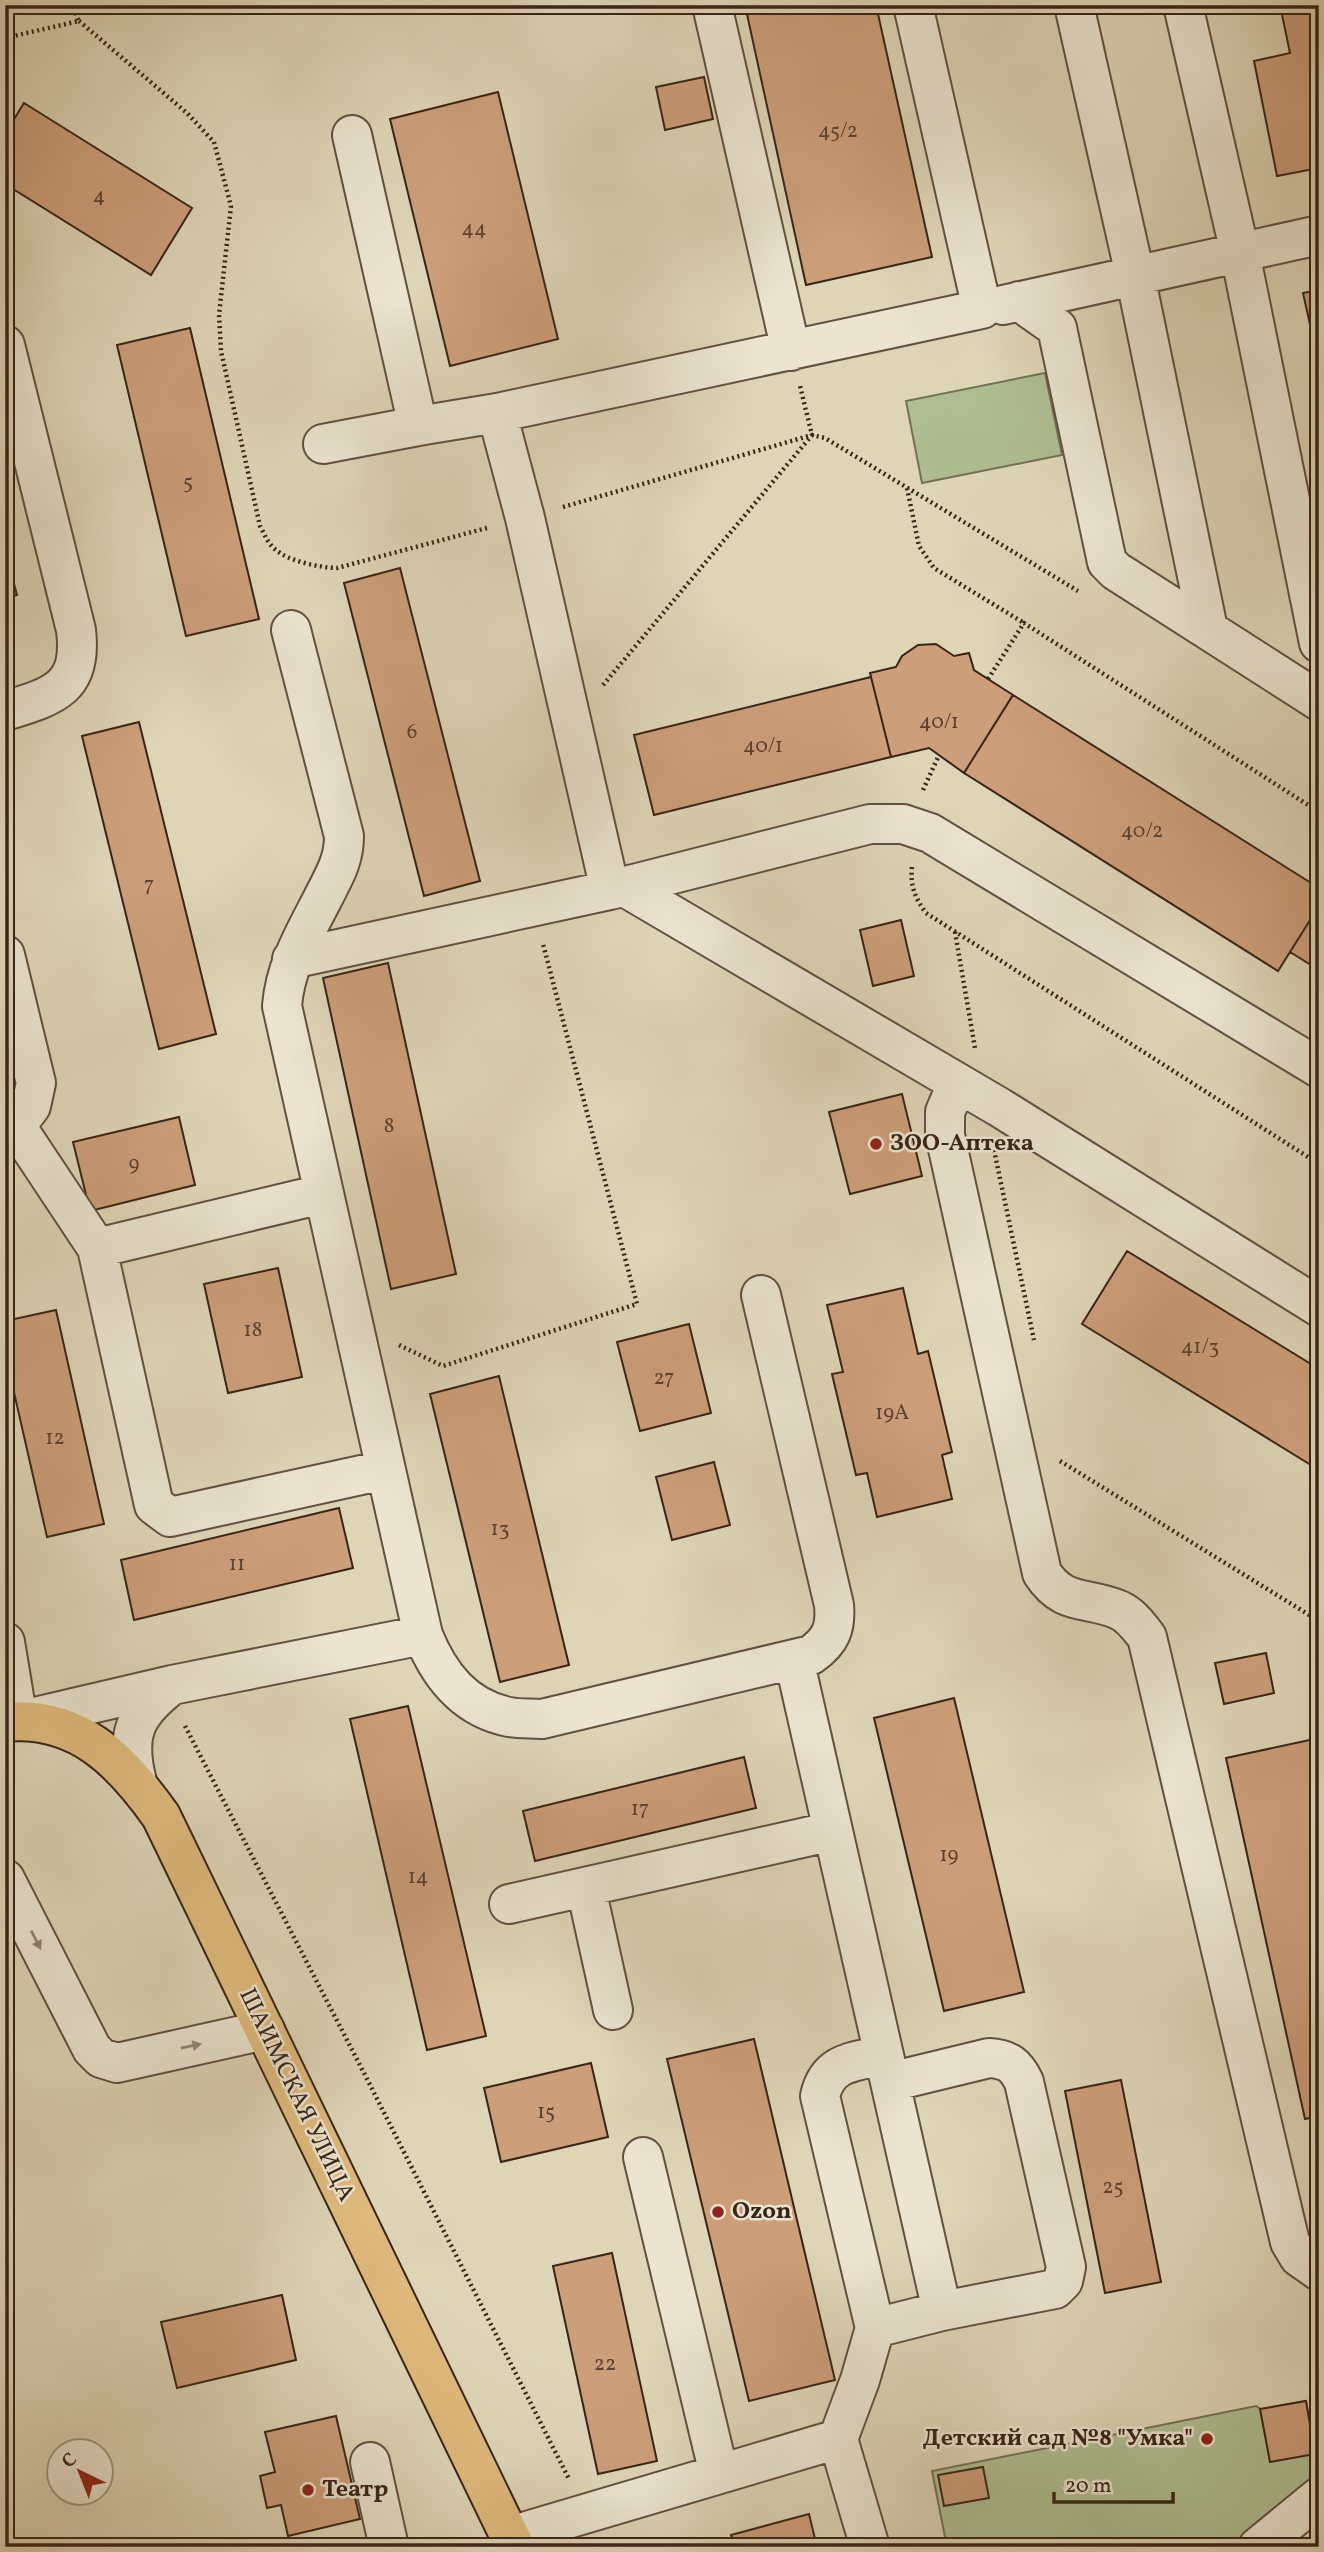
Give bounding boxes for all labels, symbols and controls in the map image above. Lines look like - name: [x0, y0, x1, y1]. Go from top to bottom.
- house number: 45/2: [818, 117, 858, 146]
- house number: 4: [93, 182, 105, 211]
- house number: 44: [461, 215, 487, 244]
- house number: 5: [183, 468, 193, 497]
- house number: 40/1: [919, 708, 959, 737]
- house number: 6: [407, 718, 417, 747]
- house number: 40/1: [743, 732, 783, 761]
- house number: 40/2: [1121, 817, 1163, 846]
- house number: 7: [144, 871, 154, 900]
- house number: 8: [384, 1112, 394, 1141]
- place label: ЗОО-Аптека: [890, 1127, 1034, 1161]
- marker: ЗОО-Аптека: [868, 1136, 884, 1152]
- house number: 9: [129, 1150, 140, 1179]
- house number: 18: [244, 1316, 262, 1345]
- house number: 41/3: [1181, 1333, 1219, 1362]
- house number: 27: [654, 1364, 674, 1393]
- house number: 19А: [875, 1399, 909, 1428]
- house number: 12: [45, 1424, 65, 1453]
- house number: 13: [491, 1515, 509, 1544]
- house number: 11: [229, 1550, 245, 1579]
- house number: 17: [631, 1795, 649, 1824]
- house number: 19: [939, 1841, 959, 1870]
- house number: 14: [408, 1863, 428, 1892]
- one-way arrow: [30, 1930, 41, 1950]
- street label: ШАИМСКАЯ УЛИЦА: [230, 1983, 363, 2208]
- one-way arrow: [180, 2040, 202, 2051]
- house number: 15: [537, 2098, 555, 2127]
- house number: 25: [1102, 2173, 1124, 2202]
- place label: Ozon: [732, 2195, 792, 2229]
- marker: Ozon: [710, 2204, 726, 2220]
- house number: 22: [594, 2350, 616, 2379]
- place label: Детский сад №8 "Умка": [922, 2422, 1193, 2456]
- marker: Детский сад №8 "Умка": [1199, 2431, 1215, 2447]
- north arrow: [46, 2436, 116, 2506]
- text: С: [56, 2447, 83, 2475]
- scale bar: [1054, 2461, 1174, 2505]
- text: 20 m: [1065, 2472, 1111, 2501]
- place label: Театр: [322, 2473, 388, 2507]
- marker: Театр: [300, 2482, 316, 2498]

